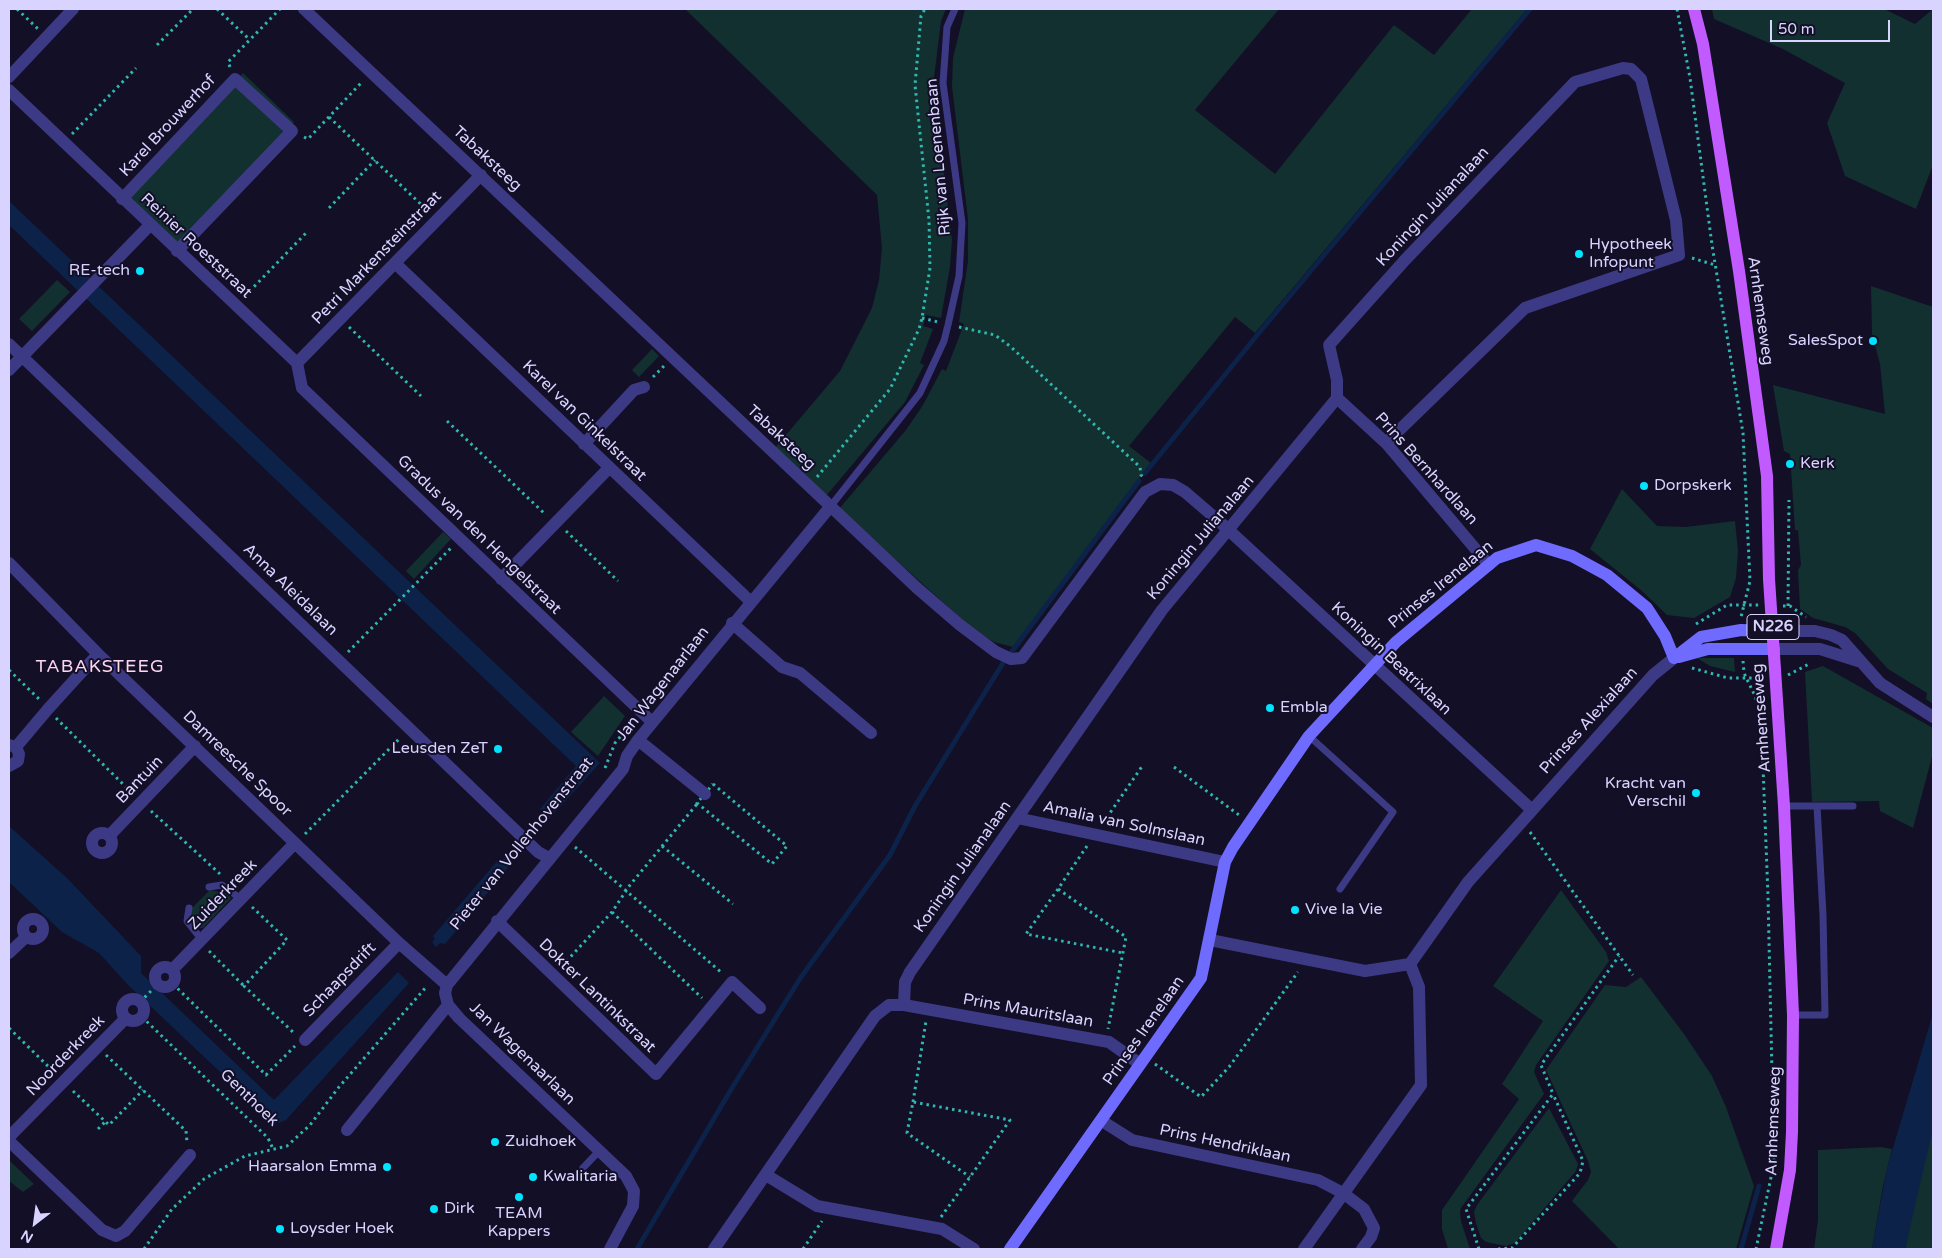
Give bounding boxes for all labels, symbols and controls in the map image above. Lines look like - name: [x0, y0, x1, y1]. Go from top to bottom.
- scale bar: [1772, 10, 1892, 42]
- text: 50 m: [1778, 20, 1815, 38]
- street label: Karel Brouwerhof: [116, 71, 220, 181]
- street label: Rijk van Loenenbaan: [923, 77, 955, 237]
- street label: Tabaksteeg: [449, 122, 525, 196]
- street label: Koningin Julianalaan: [1373, 143, 1493, 271]
- street label: Petri Markensteinstraat: [308, 187, 446, 329]
- street label: Reinier Roeststraat: [136, 189, 256, 303]
- place label: Hypotheek Infopunt: [1589, 235, 1672, 273]
- marker: Hypotheek Infopunt: [1573, 248, 1585, 260]
- street label: Arnhemseweg: [1743, 255, 1777, 367]
- place label: RE-tech: [69, 261, 130, 281]
- marker: RE-tech: [134, 265, 146, 277]
- place label: SalesSpot: [1788, 331, 1863, 351]
- marker: SalesSpot: [1867, 335, 1879, 347]
- street label: Karel van Ginkelstraat: [518, 357, 650, 485]
- street label: Tabaksteeg: [743, 401, 819, 475]
- street label: Prins Bernhardlaan: [1370, 409, 1482, 529]
- street label: Gradus van den Hengelstraat: [393, 451, 565, 619]
- place label: Kerk: [1800, 454, 1835, 474]
- marker: Kerk: [1784, 458, 1796, 470]
- street label: Koningin Julianalaan: [1143, 472, 1259, 604]
- place label: Dorpskerk: [1654, 476, 1732, 496]
- marker: Dorpskerk: [1638, 480, 1650, 492]
- street label: Prinses Irenelaan: [1385, 537, 1497, 633]
- street label: Anna Aleidalaan: [239, 540, 341, 640]
- street label: Koningin Beatrixlaan: [1327, 598, 1455, 720]
- road number: N226: [1747, 614, 1799, 640]
- street label: Jan Wagenaarlaan: [612, 623, 714, 745]
- district label: TABAKSTEEG: [34, 656, 166, 678]
- street label: Arnhemseweg: [1749, 663, 1775, 773]
- street label: Prinses Alexialaan: [1536, 664, 1642, 778]
- place label: Embla: [1280, 698, 1328, 718]
- marker: Embla: [1264, 702, 1276, 714]
- street label: Damreesche Spoor: [178, 707, 296, 821]
- place label: Leusden ZeT: [392, 739, 488, 759]
- marker: Leusden ZeT: [492, 743, 504, 755]
- street label: Bantuin: [113, 752, 167, 808]
- street label: Pieter van Vollenhovenstraat: [446, 754, 598, 934]
- place label: Kracht van Verschil: [1605, 774, 1686, 812]
- marker: Kracht van Verschil: [1690, 787, 1702, 799]
- street label: Koningin Julianalaan: [910, 797, 1016, 937]
- street label: Amalia van Solmslaan: [1041, 797, 1207, 851]
- street label: Zuiderkreek: [185, 856, 261, 934]
- place label: Vive la Vie: [1305, 900, 1383, 920]
- marker: Vive la Vie: [1289, 904, 1301, 916]
- street label: Dokter Lantinkstraat: [534, 935, 660, 1057]
- street label: Schaapsdrift: [300, 939, 380, 1021]
- street label: Prinses Irenelaan: [1099, 973, 1189, 1089]
- street label: Prins Mauritslaan: [961, 990, 1095, 1032]
- street label: Jan Wagenaarlaan: [465, 999, 579, 1109]
- street label: Noorderkreek: [23, 1012, 109, 1100]
- street label: Genthoek: [216, 1065, 282, 1131]
- street label: Arnhemseweg: [1762, 1066, 1786, 1176]
- street label: Prins Hendriklaan: [1158, 1121, 1292, 1167]
- place label: Zuidhoek: [505, 1132, 576, 1152]
- marker: Zuidhoek: [489, 1136, 501, 1148]
- place label: Haarsalon Emma: [248, 1157, 377, 1177]
- marker: Haarsalon Emma: [381, 1161, 393, 1173]
- place label: Kwalitaria: [543, 1167, 617, 1187]
- marker: Kwalitaria: [527, 1171, 539, 1183]
- marker: TEAM Kappers: [513, 1191, 525, 1203]
- north arrow: [10, 1198, 60, 1248]
- place label: Dirk: [444, 1199, 475, 1219]
- marker: Dirk: [428, 1203, 440, 1215]
- place label: TEAM Kappers: [488, 1204, 550, 1242]
- place label: Loysder Hoek: [290, 1219, 394, 1239]
- marker: Loysder Hoek: [274, 1223, 286, 1235]
- text: N: [18, 1226, 36, 1247]

